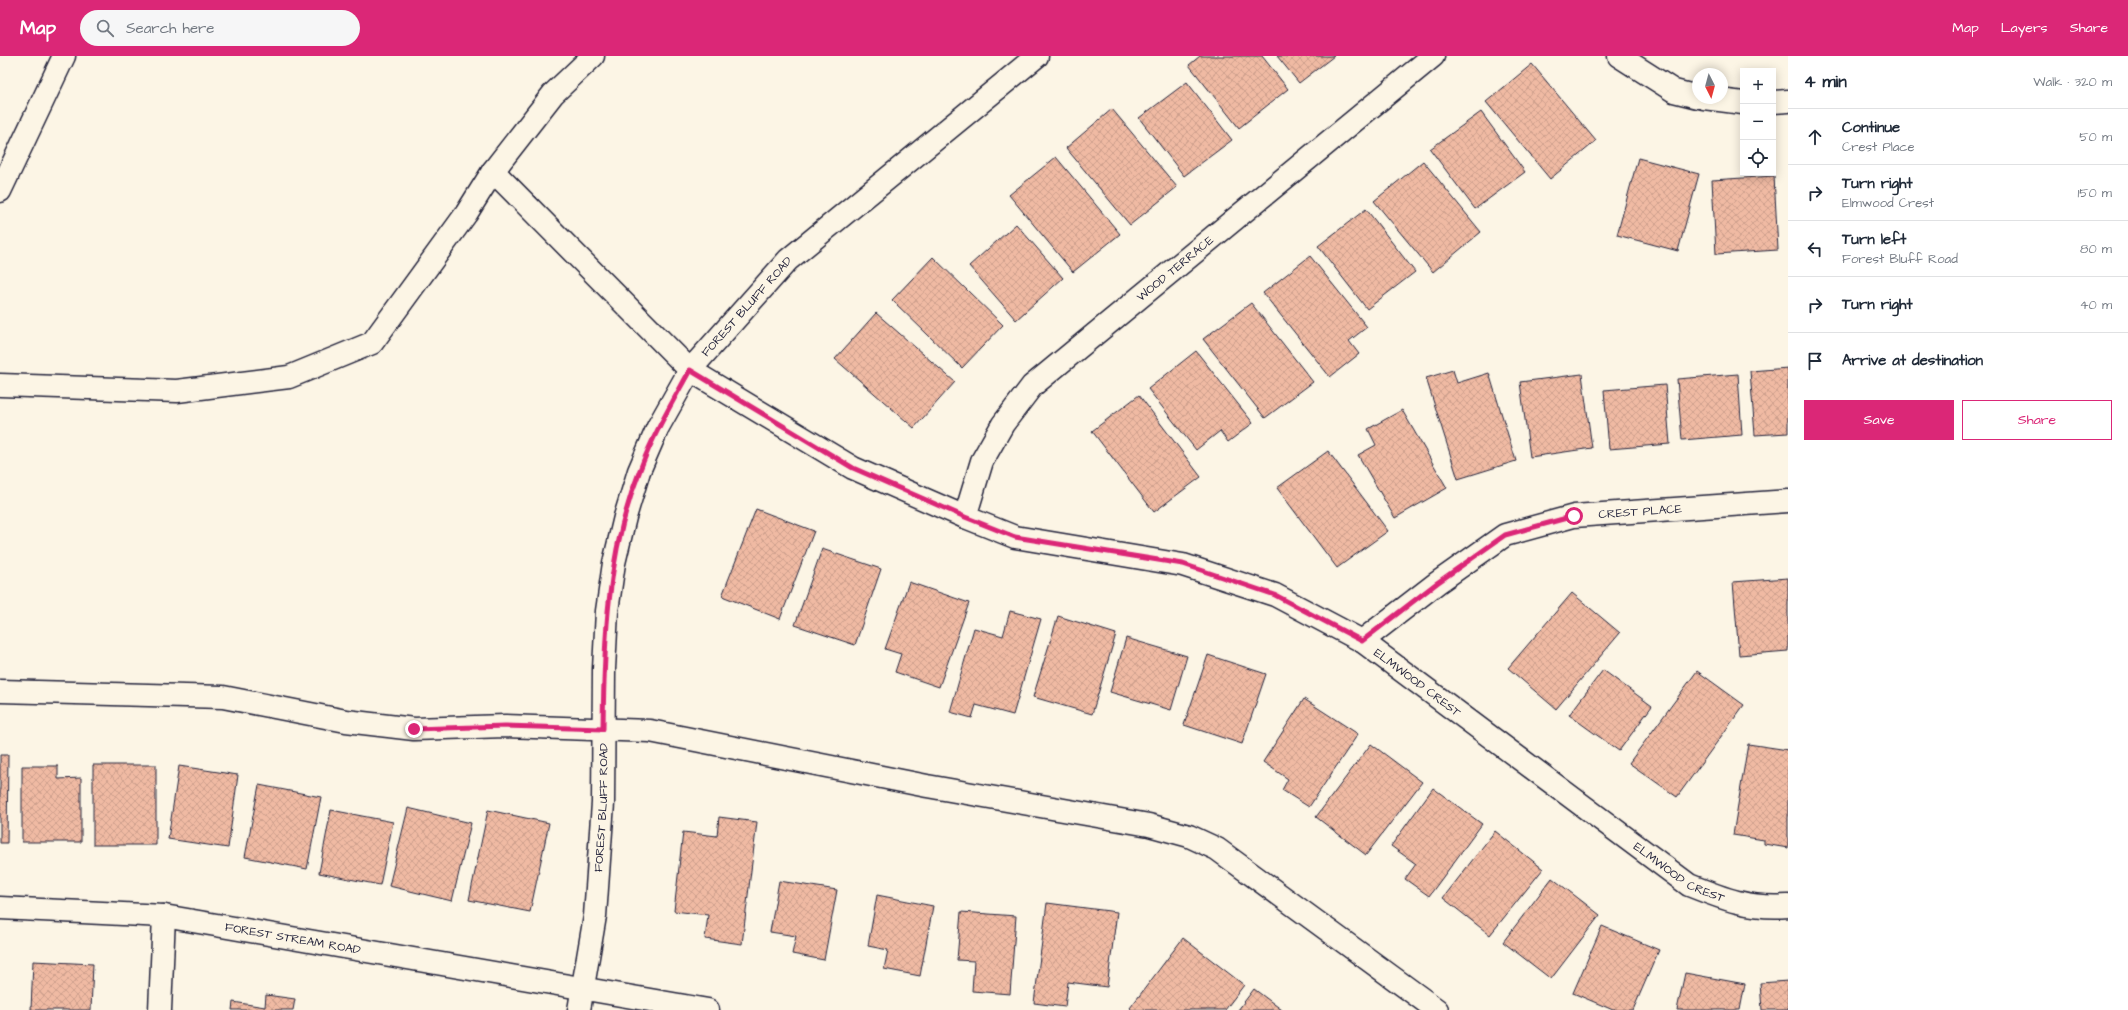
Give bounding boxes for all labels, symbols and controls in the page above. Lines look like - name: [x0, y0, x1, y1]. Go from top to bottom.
- search box: [80, 10, 360, 46]
- text: Map: [20, 15, 56, 42]
- icon: search: [94, 17, 116, 39]
- text: Search here: [126, 18, 215, 39]
- text: Map: [1952, 18, 1979, 38]
- text: Layers: [2001, 18, 2048, 38]
- text: Share: [2070, 18, 2108, 38]
- north arrow: [1692, 68, 1728, 104]
- map controls: [1740, 68, 1776, 176]
- button: +: [1740, 68, 1776, 104]
- text: 4 min: [1804, 70, 1847, 94]
- text: Walk · 320 m: [2033, 73, 2112, 91]
- button: −: [1740, 104, 1776, 140]
- text: Continue: [1842, 117, 1900, 138]
- icon: ahead: [1804, 126, 1826, 148]
- text: 50 m: [2079, 128, 2112, 146]
- text: Crest Place: [1842, 138, 1915, 156]
- button: locate: [1740, 140, 1776, 176]
- text: Turn right: [1842, 173, 1913, 194]
- icon: right: [1804, 182, 1826, 204]
- text: 150 m: [2078, 184, 2112, 202]
- text: Elmwood Crest: [1842, 194, 1934, 212]
- text: Turn left: [1842, 229, 1906, 250]
- street label: WOOD TERRACE: [1133, 232, 1217, 305]
- icon: left: [1804, 238, 1826, 260]
- text: 80 m: [2080, 240, 2112, 258]
- text: Forest Bluff Road: [1842, 250, 1958, 268]
- street label: FOREST BLUFF ROAD: [698, 253, 796, 361]
- icon: right: [1804, 294, 1826, 316]
- text: Turn right: [1842, 294, 1913, 315]
- text: 40 m: [2080, 296, 2112, 314]
- icon: arrive: [1804, 350, 1826, 372]
- text: Arrive at destination: [1842, 350, 1983, 371]
- button: Save: [1804, 400, 1954, 440]
- button: Share: [1962, 400, 2112, 440]
- street label: CREST PLACE: [1598, 500, 1682, 523]
- route start: [1565, 507, 1583, 525]
- street label: ELMWOOD CREST: [1370, 645, 1465, 721]
- route end: [405, 720, 423, 738]
- street label: FOREST BLUFF ROAD: [590, 743, 612, 873]
- street label: ELMWOOD CREST: [1630, 838, 1727, 907]
- street label: FOREST STREAM ROAD: [224, 919, 362, 959]

